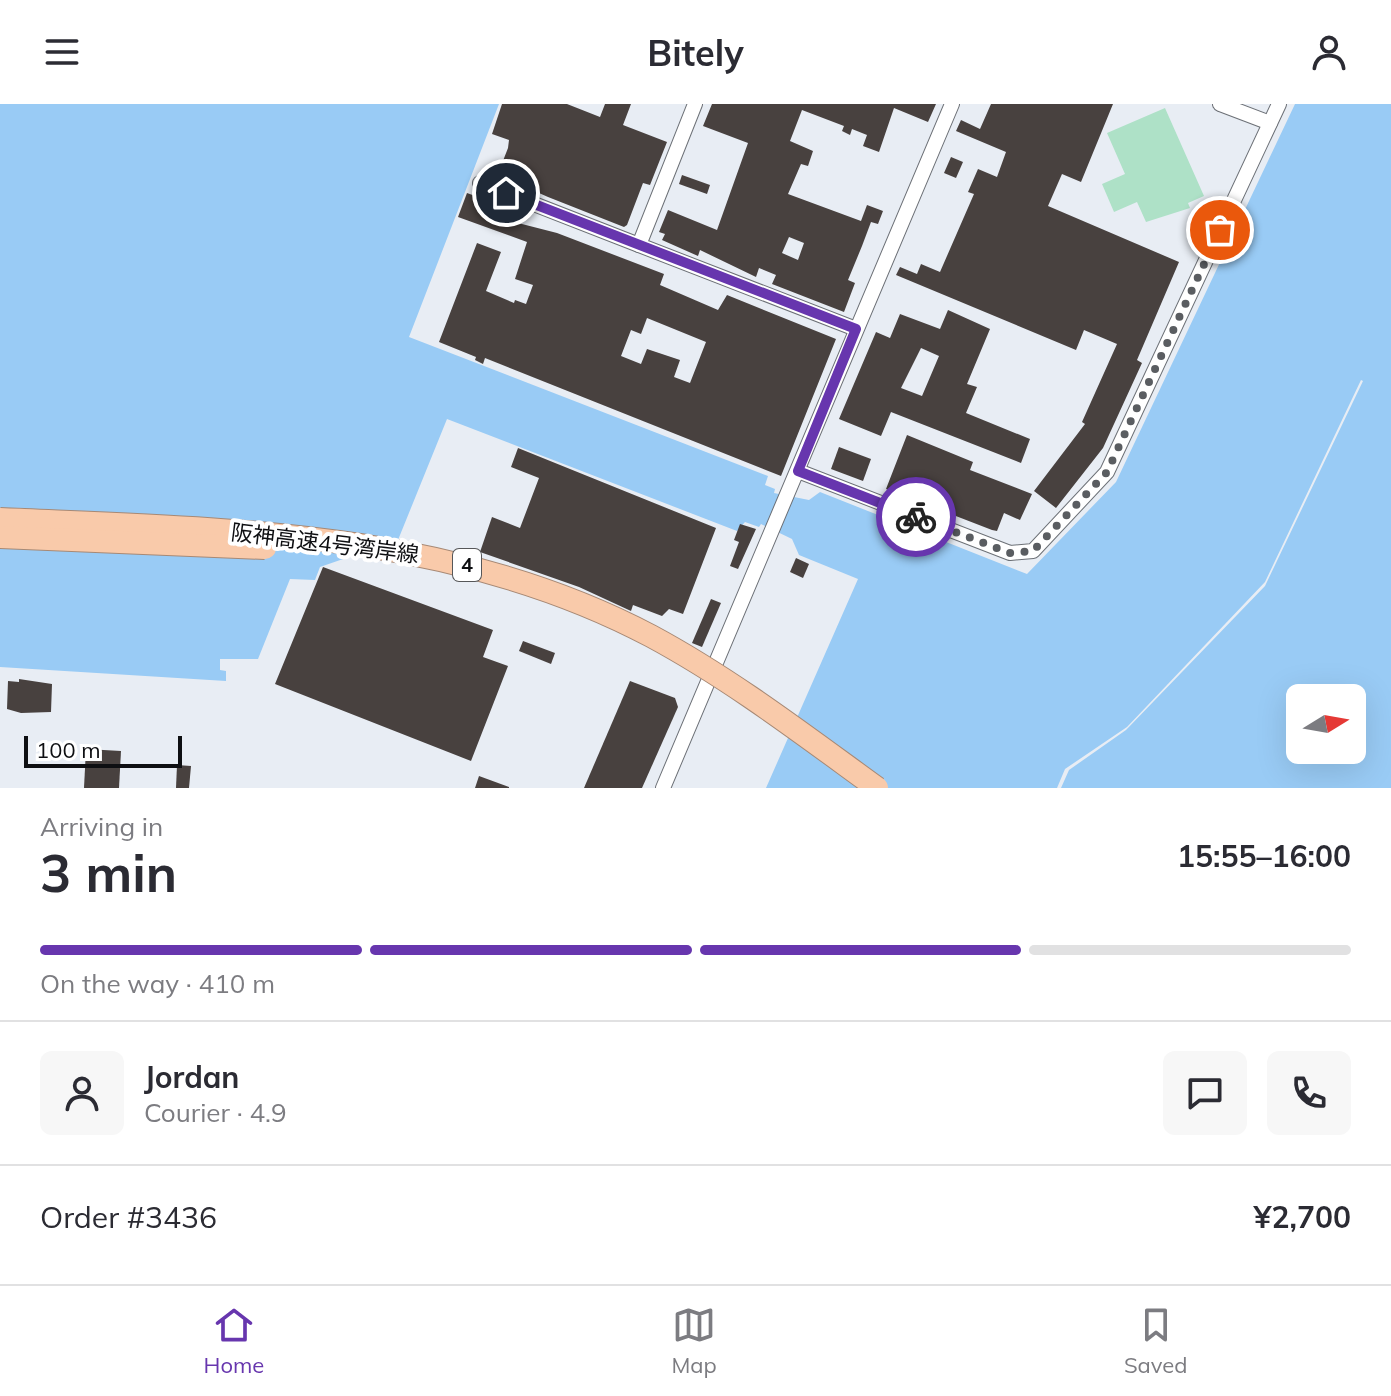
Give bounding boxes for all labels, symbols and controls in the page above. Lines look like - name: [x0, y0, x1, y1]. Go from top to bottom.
- icon: menu: [40, 30, 84, 74]
- text: Bitely: [647, 30, 744, 75]
- icon: person: [1307, 30, 1351, 74]
- pin: [472, 159, 540, 227]
- icon: home: [484, 171, 528, 215]
- pin: [1186, 196, 1254, 264]
- icon: bag: [1198, 208, 1242, 252]
- courier: [876, 477, 956, 557]
- icon: bike: [894, 495, 938, 539]
- street label: 阪神高速4号湾岸線: [229, 518, 421, 568]
- road number: 4: [453, 549, 481, 581]
- north arrow: [1286, 684, 1366, 764]
- map controls: [1286, 684, 1366, 764]
- scale bar: [24, 732, 182, 768]
- text: 100 m: [36, 736, 101, 764]
- text: Arriving in: [40, 810, 163, 843]
- text: 15:55–16:00: [1177, 837, 1351, 875]
- text: 3 min: [40, 840, 177, 905]
- text: On the way · 410 m: [40, 967, 275, 1000]
- button: person: [40, 1051, 124, 1135]
- button: chat: [1163, 1051, 1247, 1135]
- button: phone: [1267, 1051, 1351, 1135]
- text: Jordan: [144, 1058, 239, 1096]
- text: Courier · 4.9: [144, 1096, 287, 1129]
- text: Order #3436: [40, 1198, 217, 1236]
- text: ¥2,700: [1254, 1198, 1351, 1236]
- tab: Home: [204, 1303, 264, 1379]
- tab: Map: [671, 1303, 717, 1379]
- tab: Saved: [1124, 1303, 1187, 1379]

